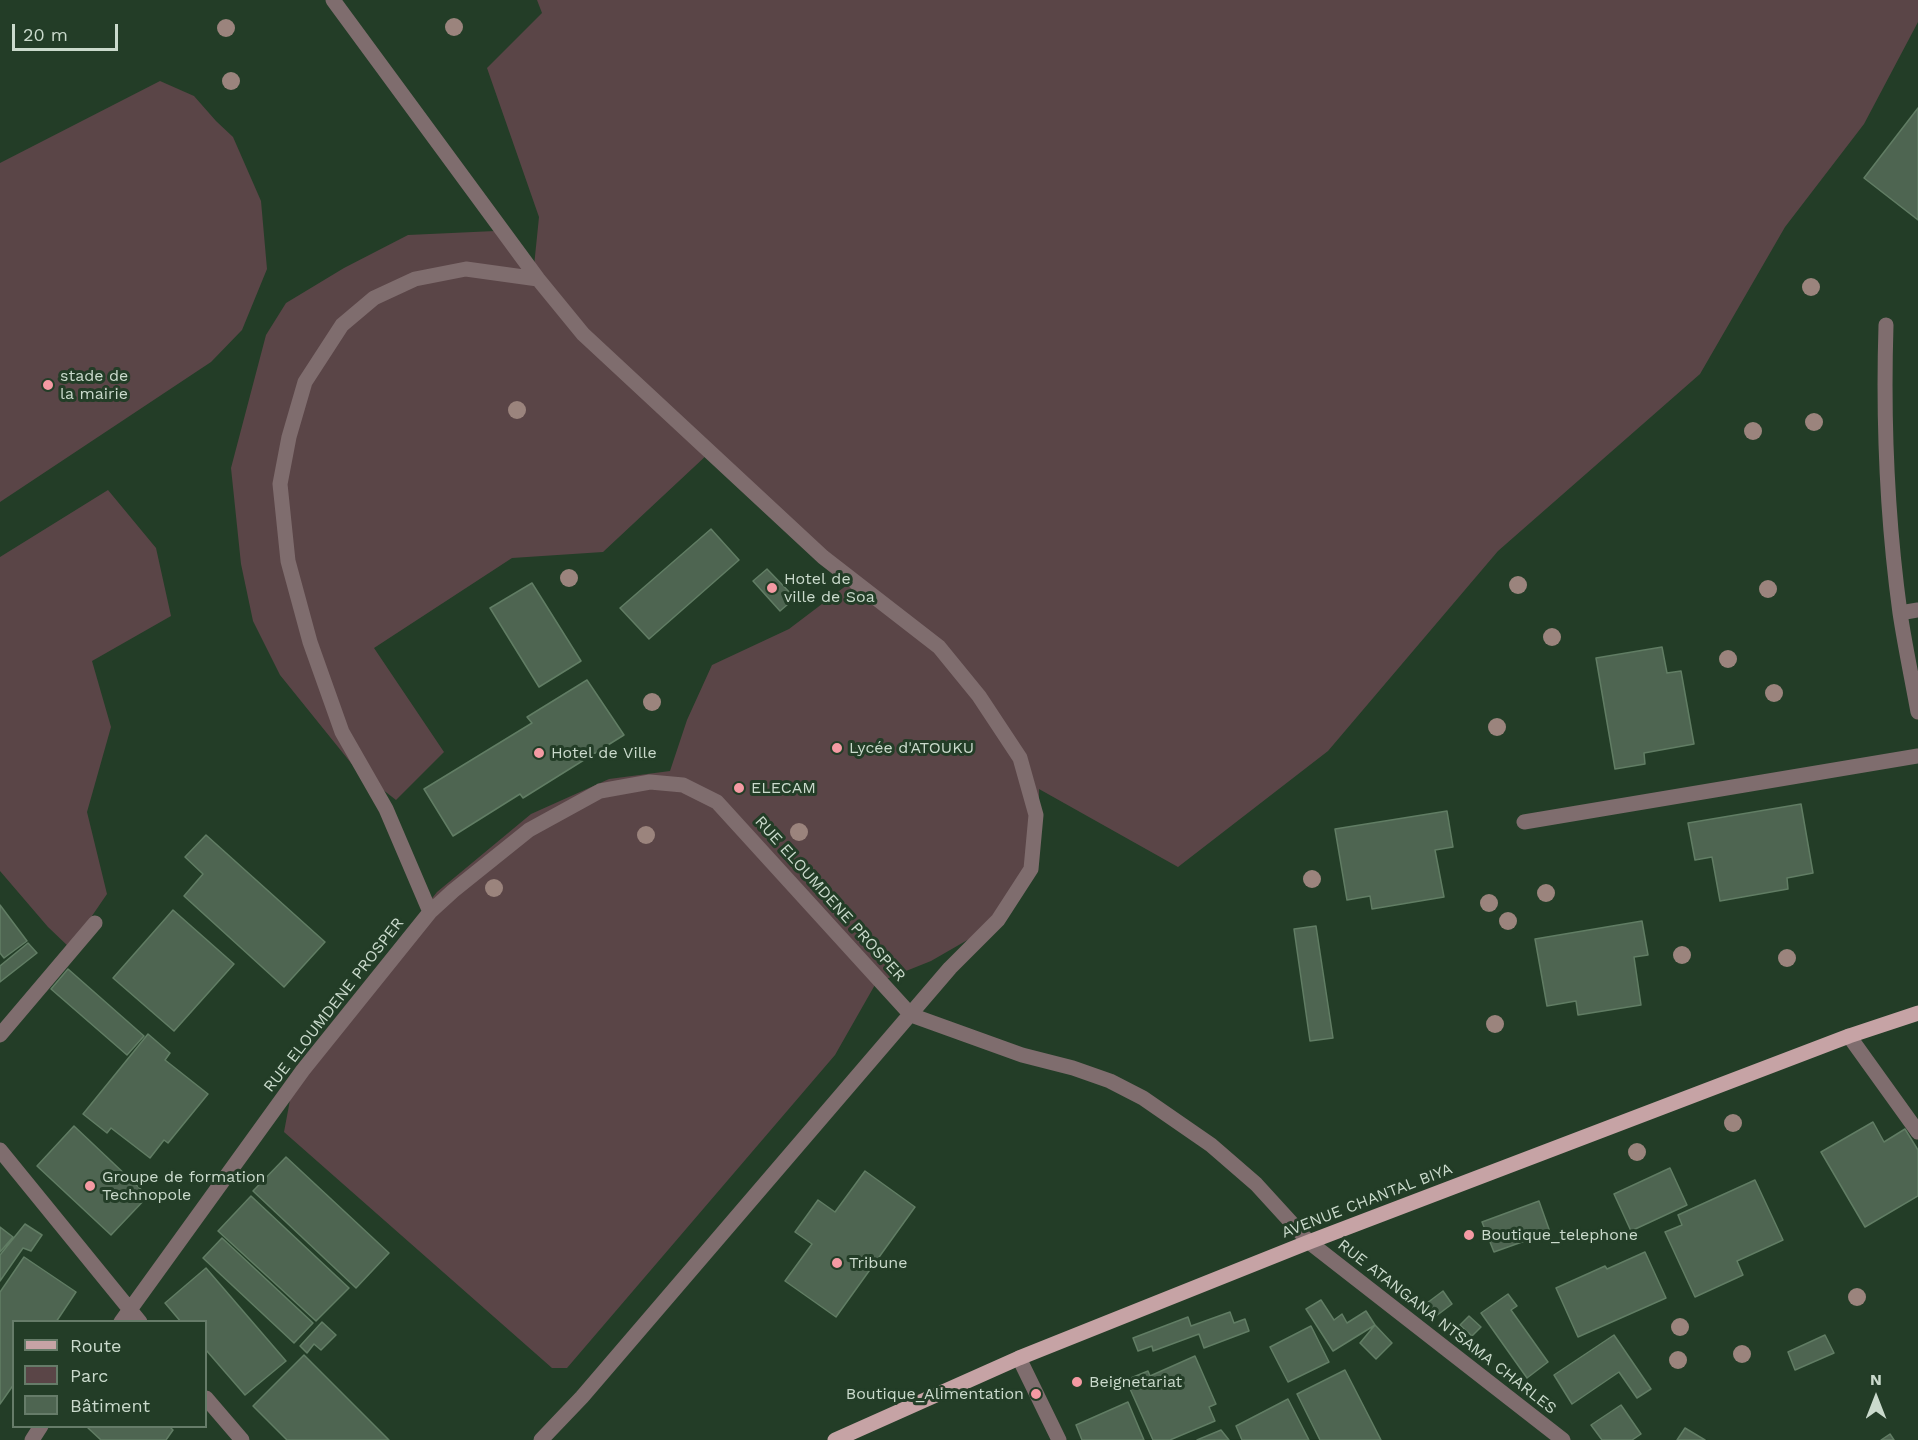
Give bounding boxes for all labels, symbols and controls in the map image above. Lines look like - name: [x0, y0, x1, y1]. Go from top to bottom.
- scale bar: [15, 12, 122, 50]
- text: 20 m: [23, 24, 68, 45]
- place label: stade de la mairie: [60, 366, 128, 404]
- marker: stade de la mairie: [41, 378, 55, 392]
- place label: Hotel de ville de Soa: [784, 569, 875, 607]
- marker: Hotel de ville de Soa: [765, 581, 779, 595]
- place label: Lycée d'ATOUKU: [849, 738, 974, 758]
- marker: Lycée d'ATOUKU: [830, 741, 844, 755]
- place label: Hotel de Ville: [551, 743, 657, 763]
- marker: Hotel de Ville: [532, 746, 546, 760]
- place label: ELECAM: [751, 778, 816, 798]
- marker: ELECAM: [732, 781, 746, 795]
- street label: RUE ELOUMDENE PROSPER: [751, 812, 909, 986]
- street label: RUE ELOUMDENE PROSPER: [260, 914, 408, 1096]
- street label: AVENUE CHANTAL BIYA: [1279, 1159, 1455, 1243]
- place label: Groupe de formation Technopole: [102, 1167, 265, 1205]
- marker: Groupe de formation Technopole: [83, 1179, 97, 1193]
- place label: Boutique_telephone: [1481, 1225, 1638, 1245]
- marker: Boutique_telephone: [1462, 1228, 1476, 1242]
- street label: RUE ATANGANA NTSAMA CHARLES: [1334, 1236, 1560, 1418]
- place label: Tribune: [849, 1253, 907, 1273]
- marker: Tribune: [830, 1256, 844, 1270]
- legend: [12, 1320, 207, 1428]
- text: Route: [70, 1335, 122, 1356]
- text: Parc: [70, 1365, 108, 1386]
- north arrow: [1846, 1368, 1906, 1428]
- text: N: [1870, 1370, 1882, 1389]
- place label: Beignetariat: [1089, 1372, 1182, 1392]
- marker: Beignetariat: [1070, 1375, 1084, 1389]
- place label: Boutique_Alimentation: [846, 1384, 1024, 1404]
- marker: Boutique_Alimentation: [1029, 1387, 1043, 1401]
- text: Bâtiment: [70, 1395, 150, 1416]

